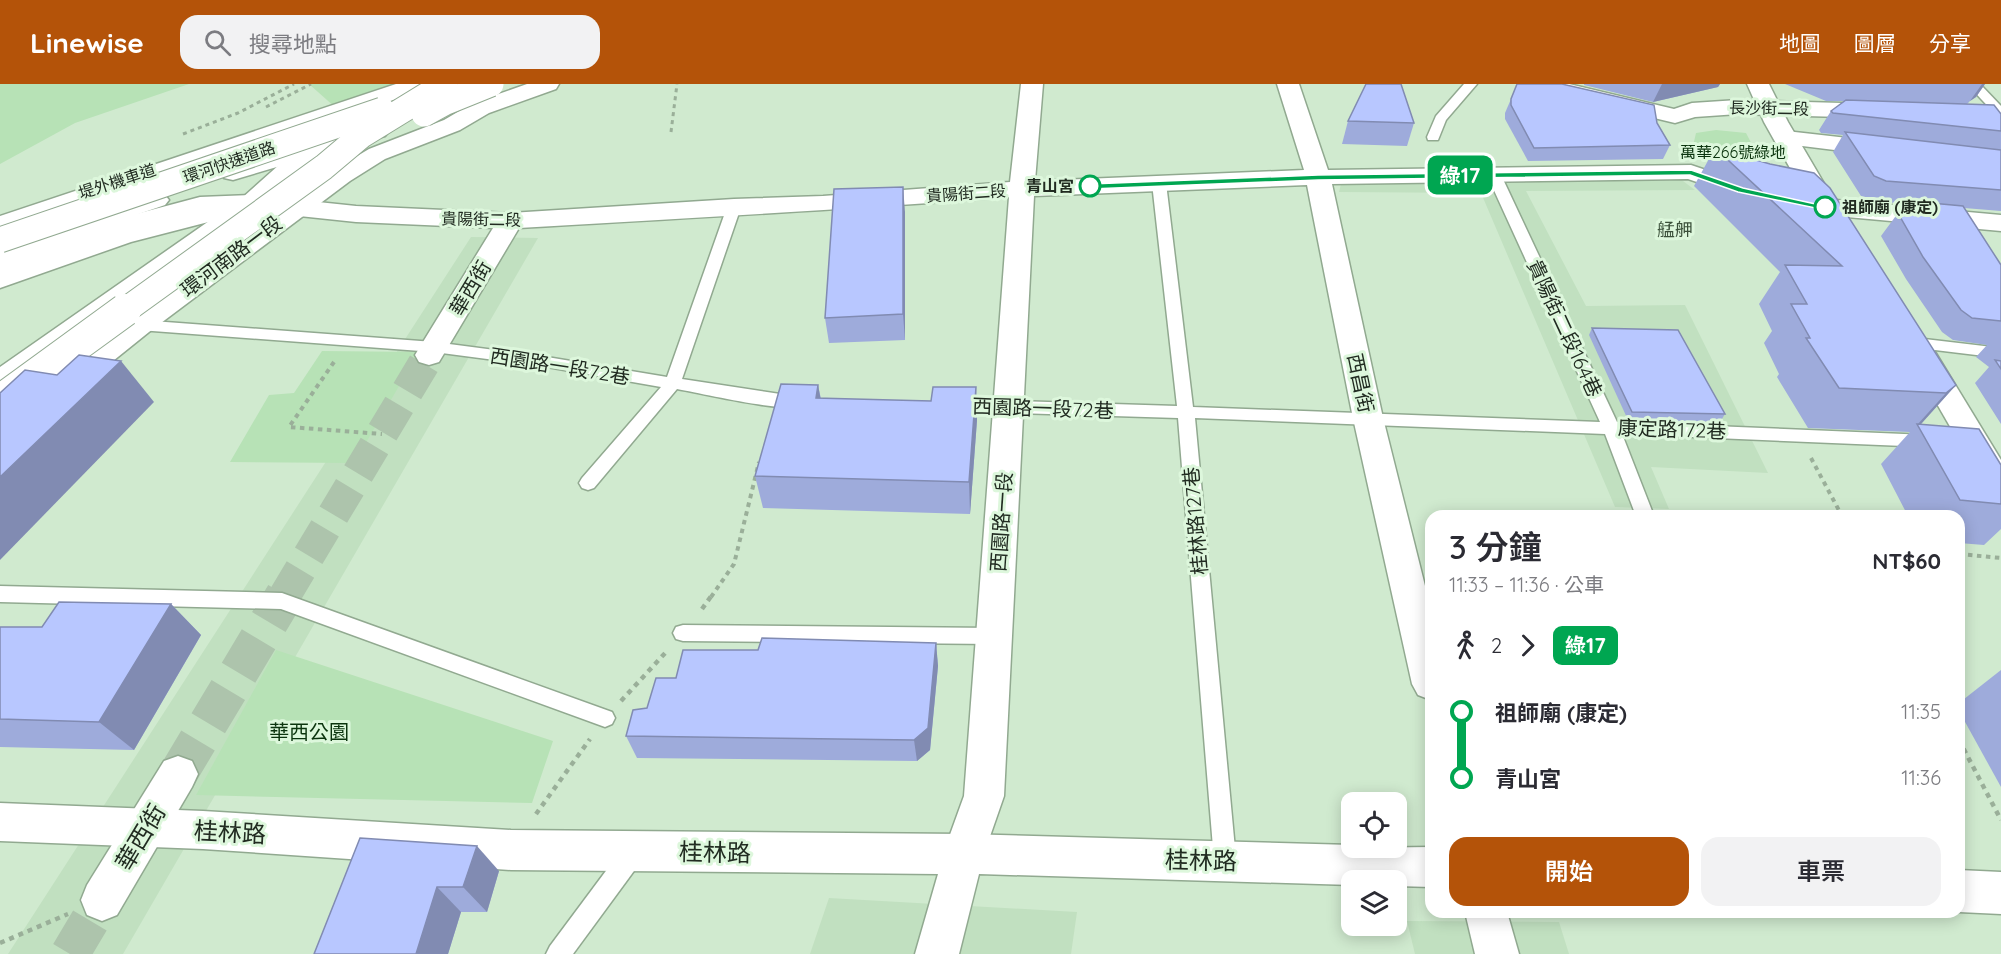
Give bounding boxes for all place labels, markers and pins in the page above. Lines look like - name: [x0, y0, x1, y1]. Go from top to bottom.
- marker: 青山宮: [1079, 175, 1101, 197]
- place label: 青山宮: [1026, 176, 1074, 196]
- marker: 祖師廟 (康定): [1814, 196, 1836, 218]
- place label: 祖師廟 (康定): [1842, 197, 1938, 217]

